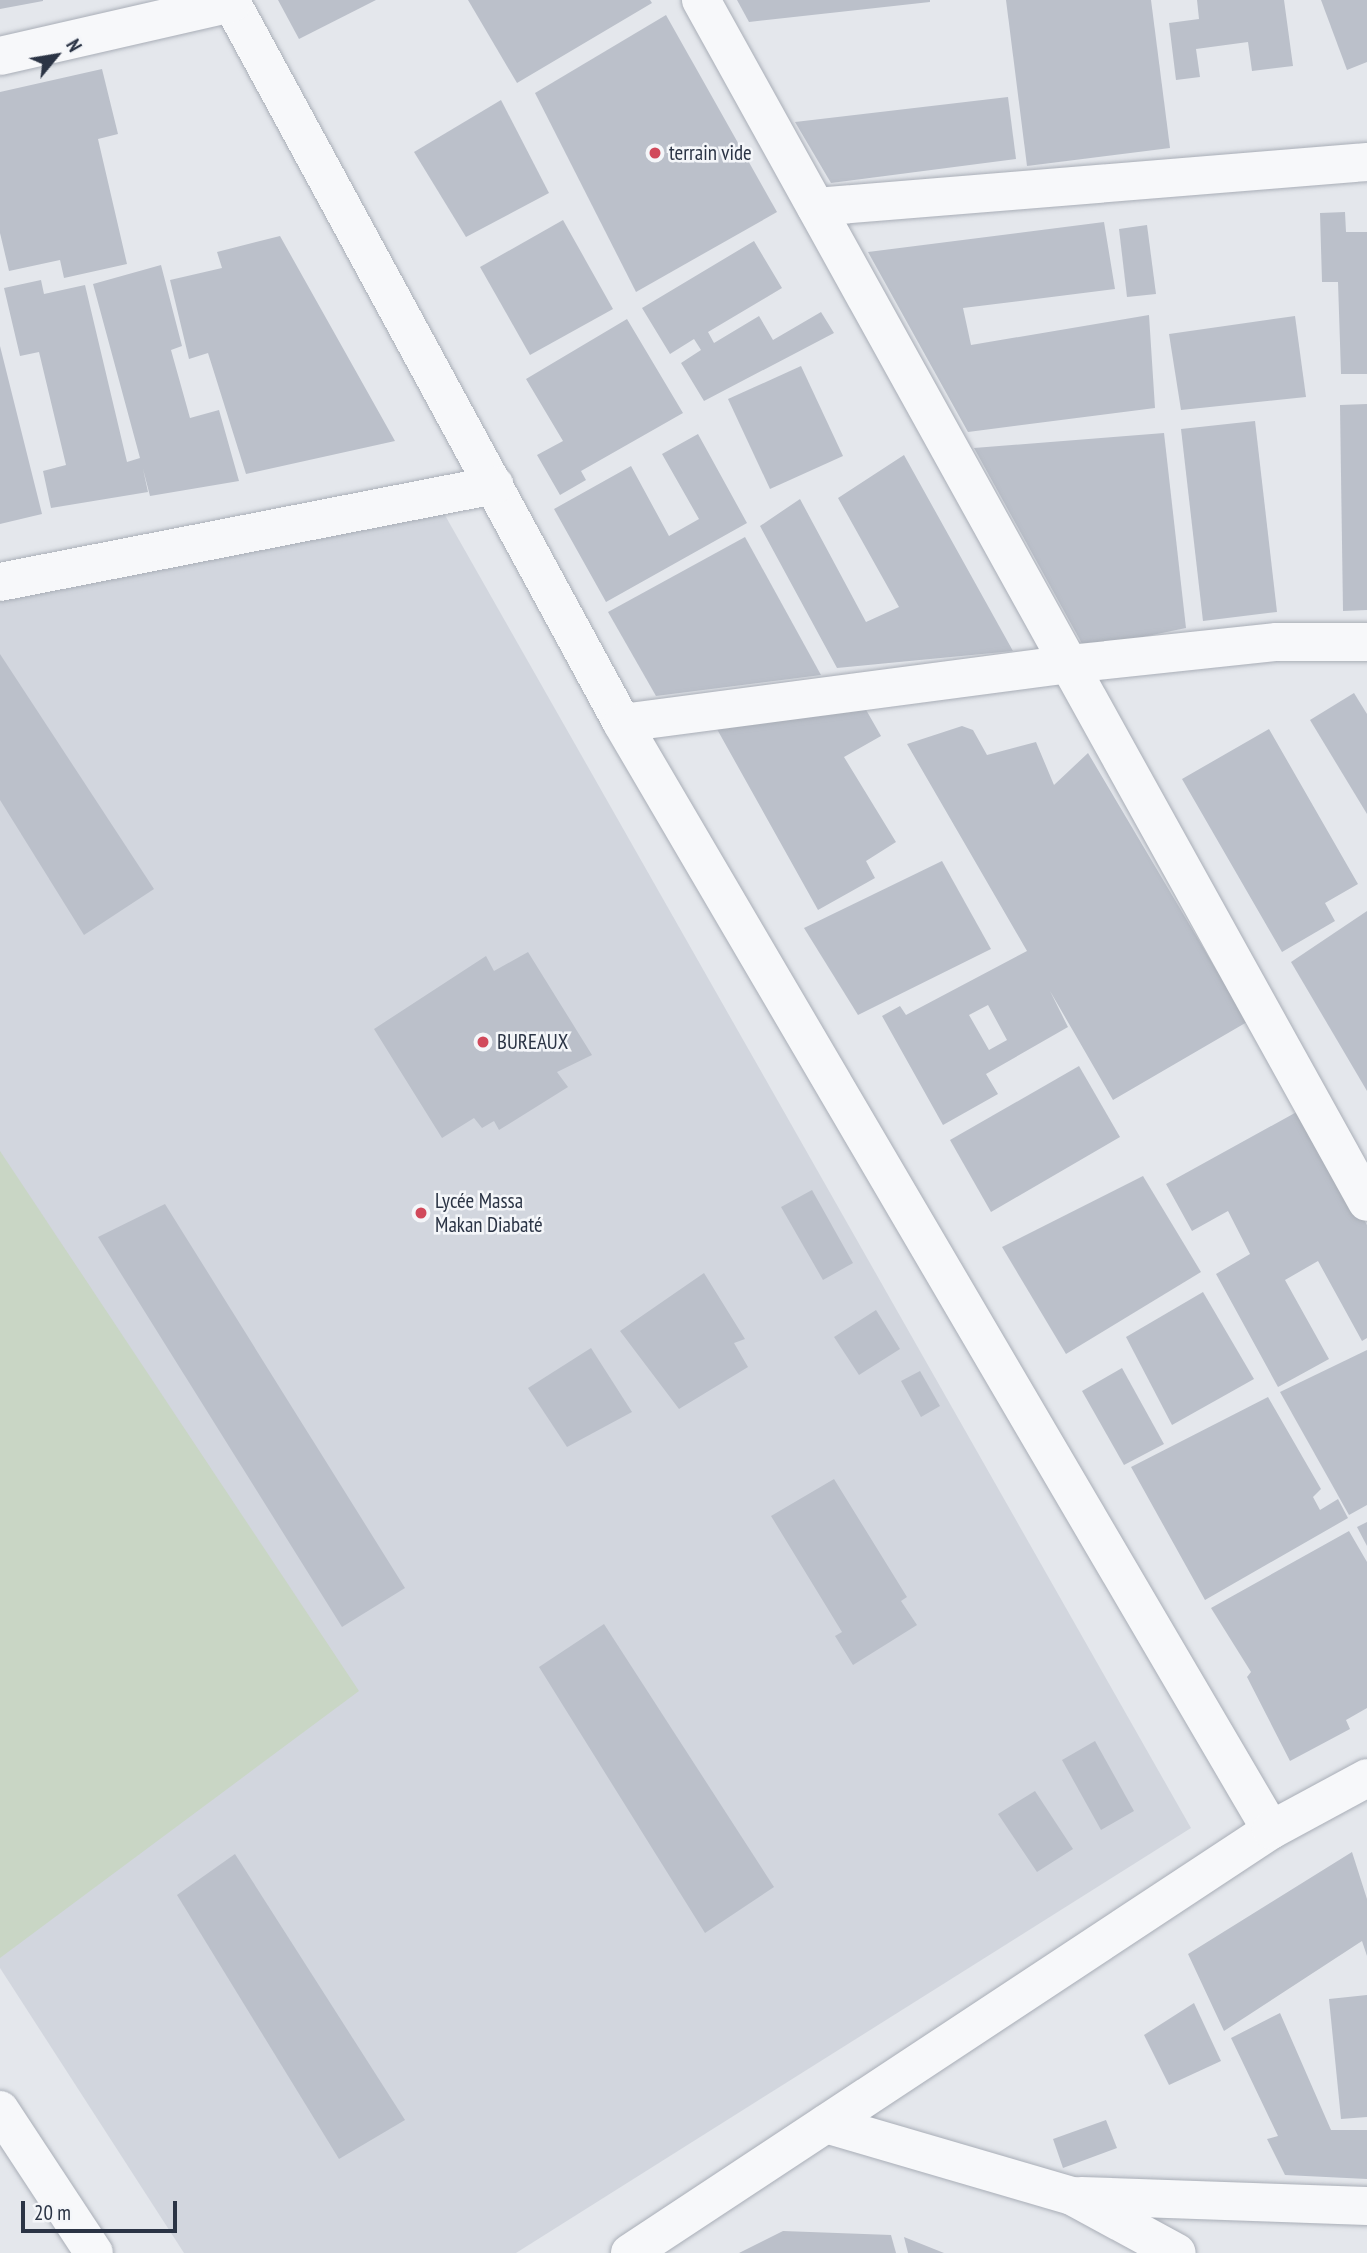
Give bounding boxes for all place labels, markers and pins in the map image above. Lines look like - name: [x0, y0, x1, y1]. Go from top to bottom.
- place label: terrain vide: [669, 140, 752, 166]
- marker: terrain vide: [647, 145, 663, 161]
- place label: BUREAUX: [497, 1029, 568, 1055]
- marker: BUREAUX: [475, 1034, 491, 1050]
- place label: Lycée Massa Makan Diabaté: [435, 1188, 543, 1238]
- marker: Lycée Massa Makan Diabaté: [413, 1205, 429, 1221]

